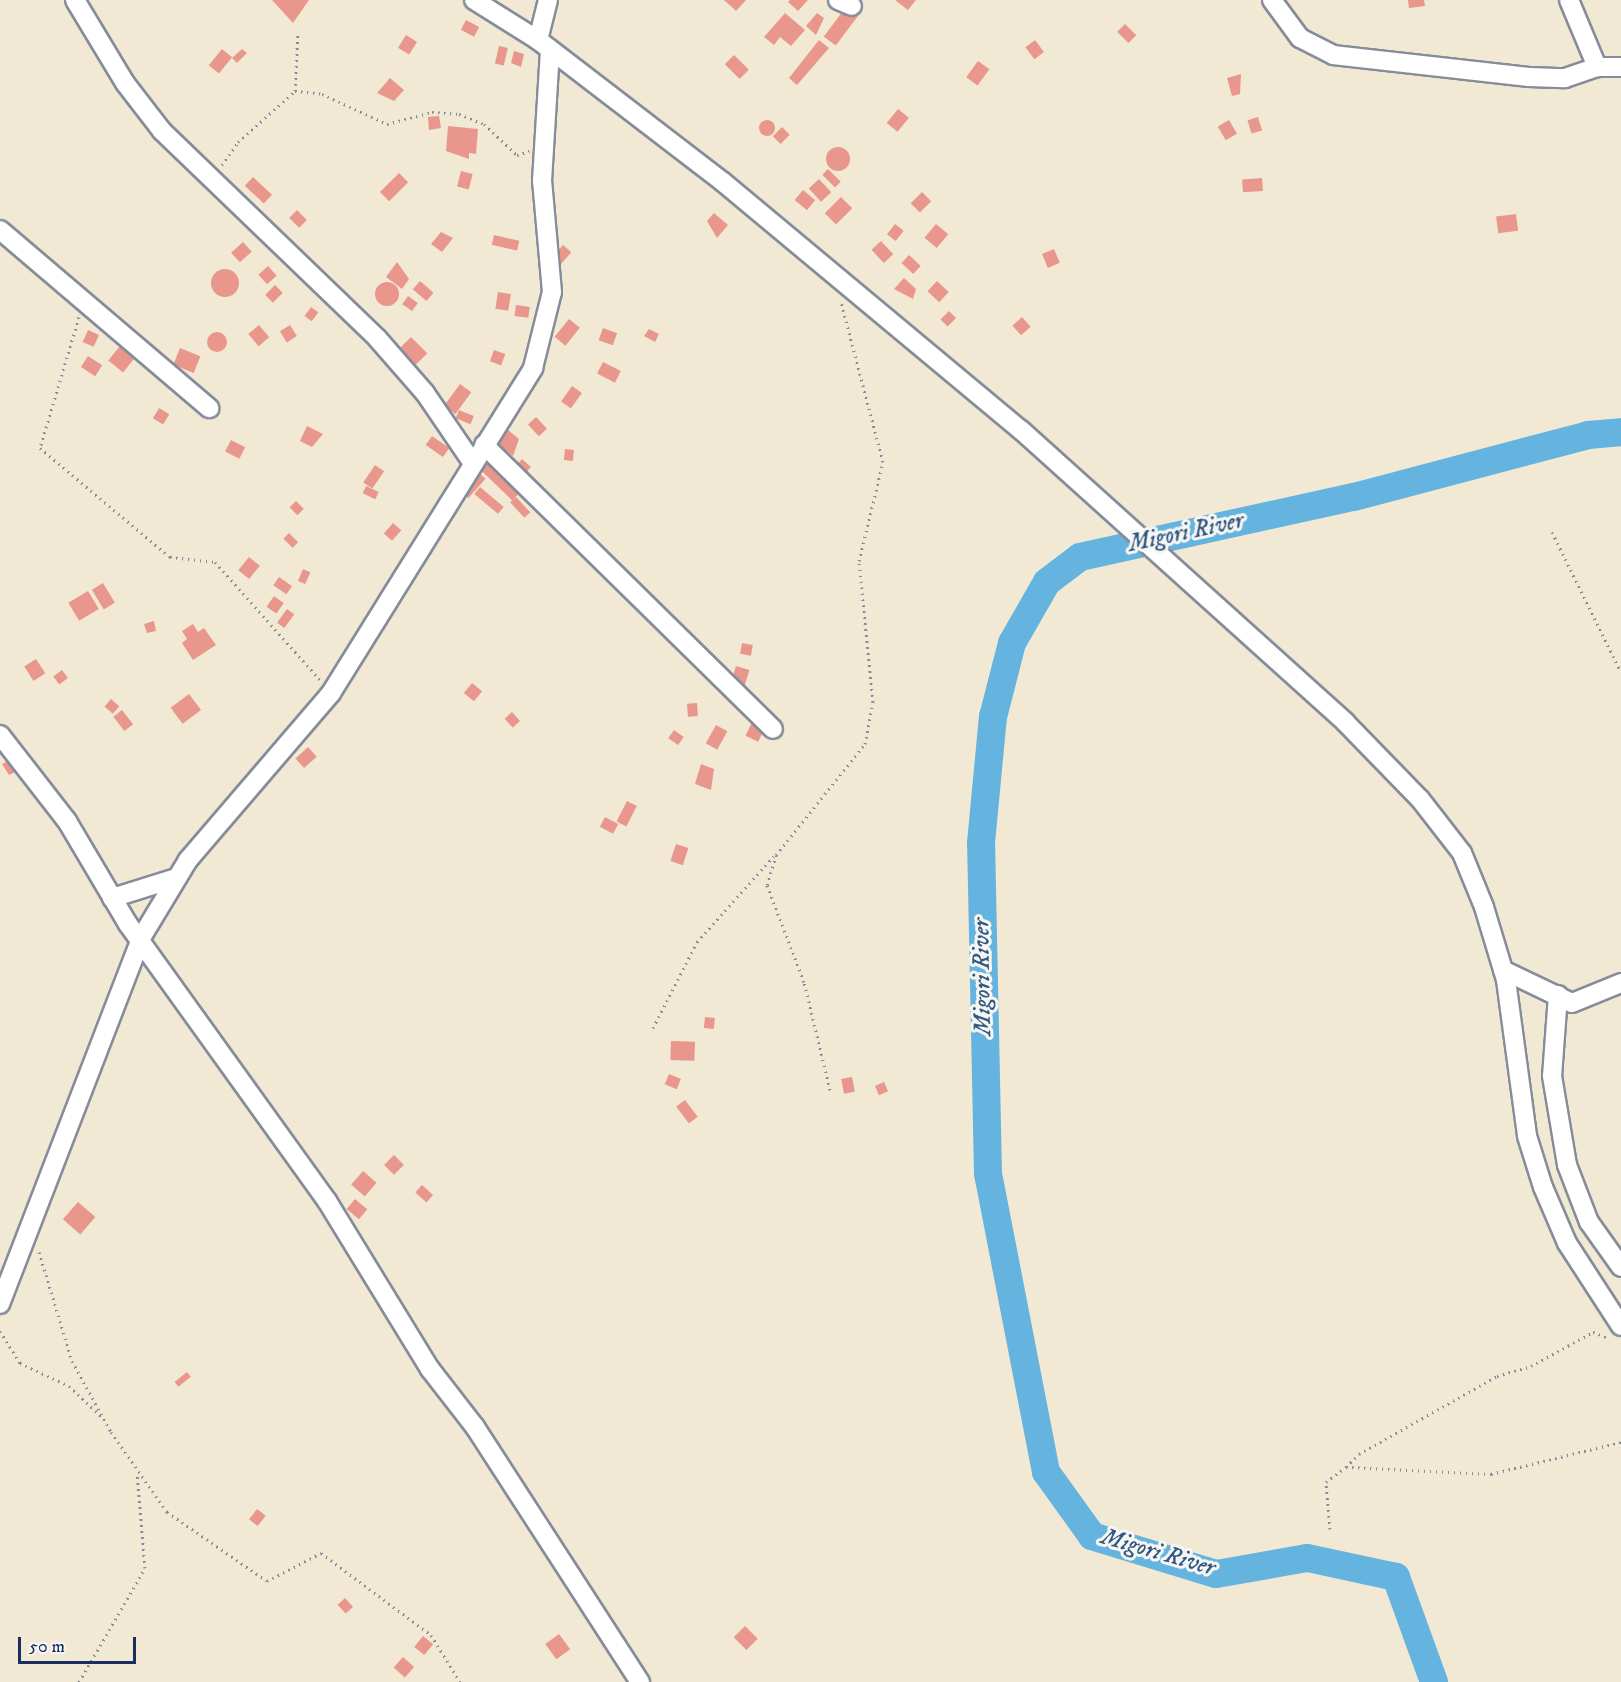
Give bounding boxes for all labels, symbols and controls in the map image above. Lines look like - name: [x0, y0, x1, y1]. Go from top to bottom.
- water label: Migori River: [1126, 507, 1246, 559]
- water label: Migori River: [968, 918, 998, 1036]
- water label: Migori River: [1098, 1523, 1218, 1583]
- scale bar: [21, 1625, 140, 1663]
- text: 50 m: [29, 1636, 65, 1658]

